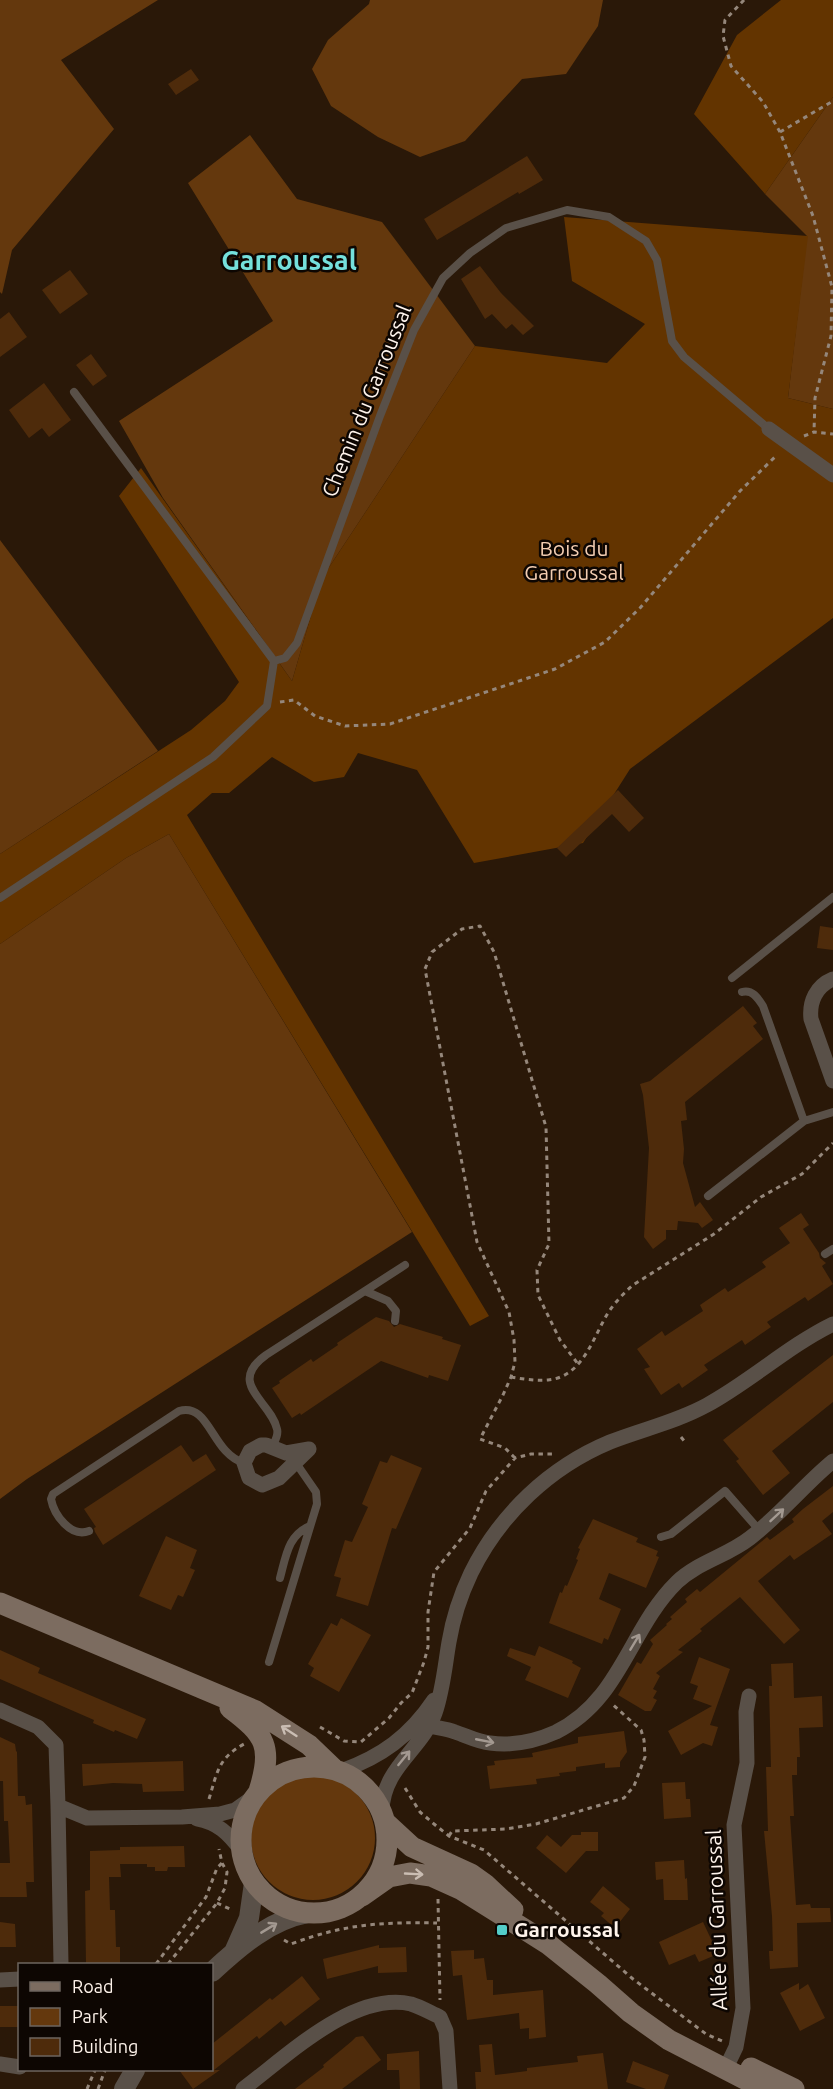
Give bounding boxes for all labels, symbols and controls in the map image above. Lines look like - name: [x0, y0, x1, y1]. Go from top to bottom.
- district label: Garroussal: [221, 245, 357, 275]
- street label: Chemin du Garroussal: [317, 301, 416, 500]
- park label: Bois du Garroussal: [524, 536, 624, 584]
- one-way arrow: [769, 1508, 784, 1522]
- one-way arrow: [629, 1634, 641, 1651]
- one-way arrow: [281, 1725, 298, 1737]
- one-way arrow: [475, 1736, 494, 1747]
- one-way arrow: [398, 1750, 411, 1766]
- street label: Allée du Garroussal: [701, 1829, 731, 2011]
- one-way arrow: [403, 1868, 423, 1879]
- place label: Garroussal: [514, 1917, 620, 1941]
- one-way arrow: [260, 1921, 277, 1933]
- marker: Garroussal: [495, 1923, 509, 1937]
- legend: [18, 1963, 213, 2071]
- text: Road: [72, 1976, 114, 1996]
- text: Park: [72, 2006, 108, 2026]
- text: Building: [72, 2036, 138, 2056]

